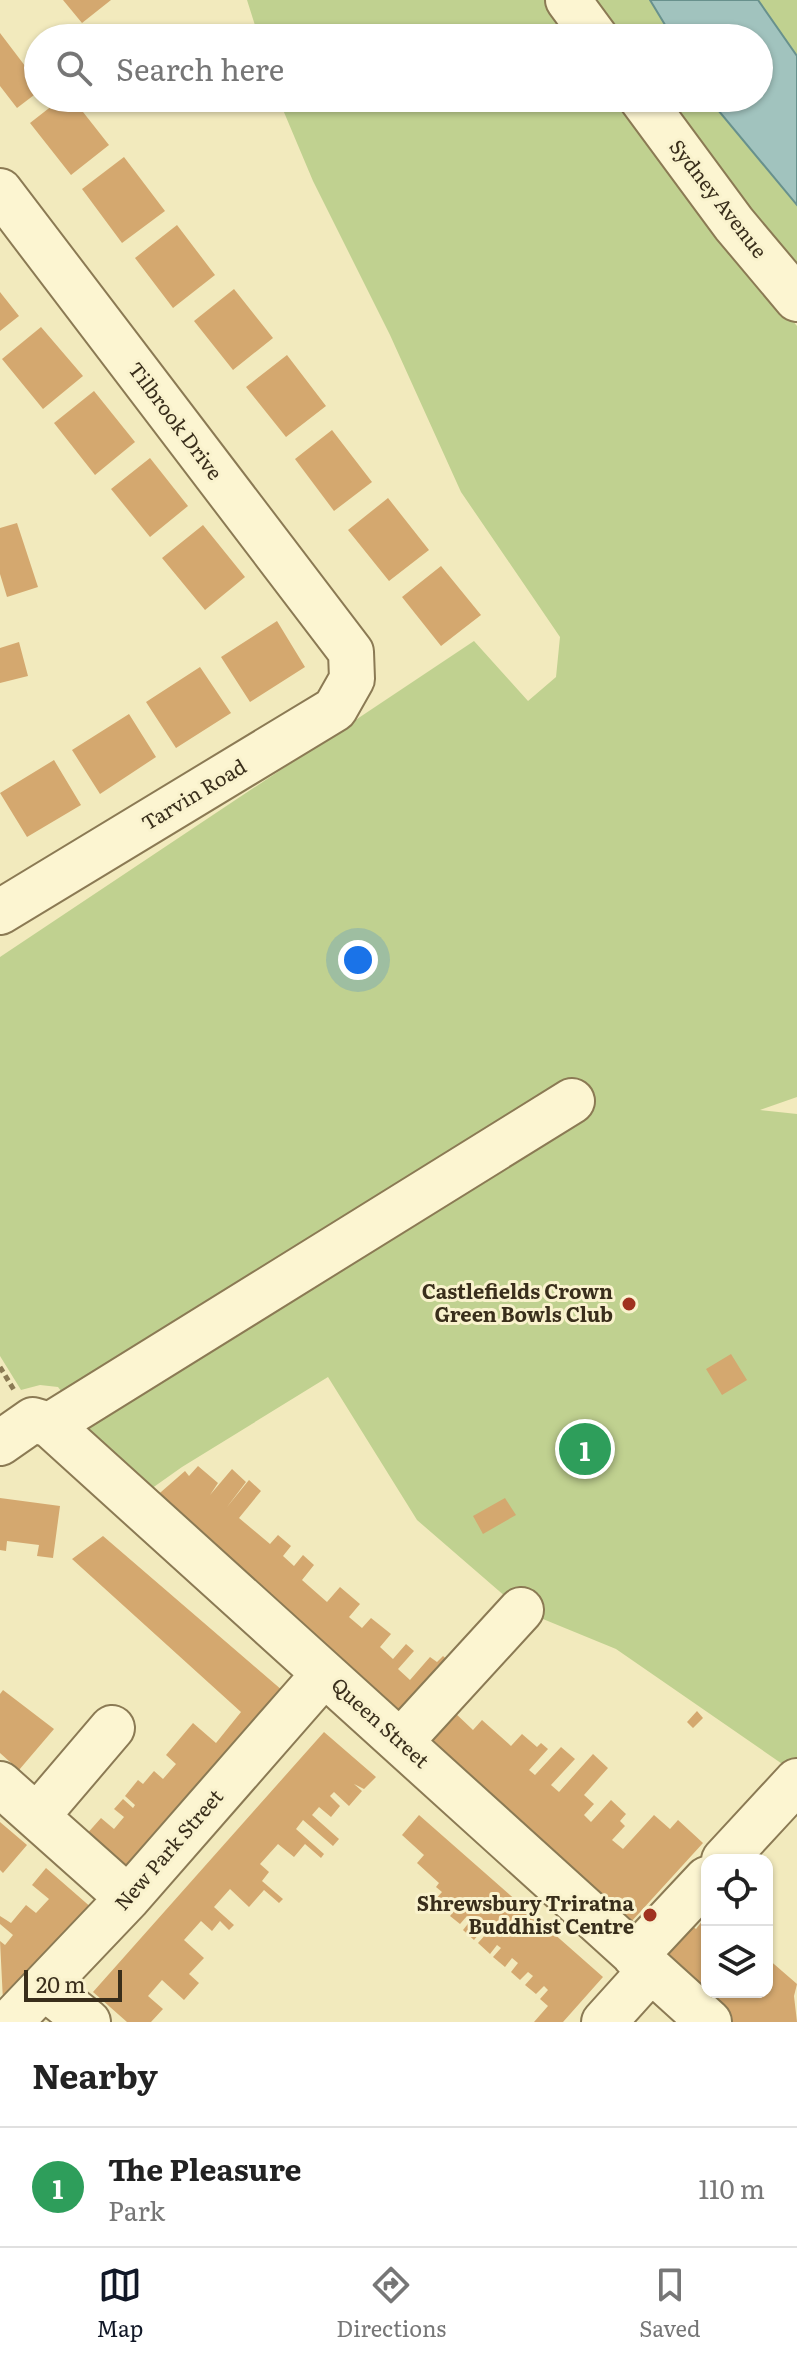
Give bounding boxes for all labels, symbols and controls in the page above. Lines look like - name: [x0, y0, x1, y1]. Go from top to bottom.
- search box: [24, 24, 773, 112]
- icon: search: [52, 46, 96, 90]
- text: Search here: [116, 46, 284, 90]
- street label: Sydney Avenue: [664, 132, 776, 264]
- street label: Tilbrook Drive: [122, 354, 231, 485]
- street label: Tarvin Road: [135, 750, 251, 836]
- your location: [338, 940, 378, 980]
- place label: Castlefields Crown Green Bowls Club: [422, 1275, 613, 1328]
- marker: Castlefields Crown Green Bowls Club: [620, 1295, 638, 1313]
- pin: 1: [559, 1419, 611, 1479]
- street label: Queen Street: [326, 1669, 437, 1774]
- street label: New Park Street: [106, 1781, 229, 1916]
- map controls: [701, 1854, 773, 1998]
- button: locate: [701, 1854, 773, 1926]
- place label: Shrewsbury Triratna Buddhist Centre: [417, 1887, 634, 1940]
- marker: Shrewsbury Triratna Buddhist Centre: [641, 1906, 659, 1924]
- button: layers: [701, 1926, 773, 1998]
- scale bar: [24, 1966, 122, 2002]
- text: 20 m: [36, 1967, 86, 2000]
- text: Nearby: [32, 2049, 158, 2099]
- text: The Pleasure: [108, 2146, 302, 2190]
- text: 1: [53, 2168, 63, 2207]
- text: 110 m: [698, 2168, 765, 2207]
- text: Park: [108, 2190, 165, 2229]
- tab: Map: [96, 2263, 143, 2344]
- tab: Directions: [336, 2263, 446, 2344]
- tab: Saved: [639, 2263, 701, 2344]

